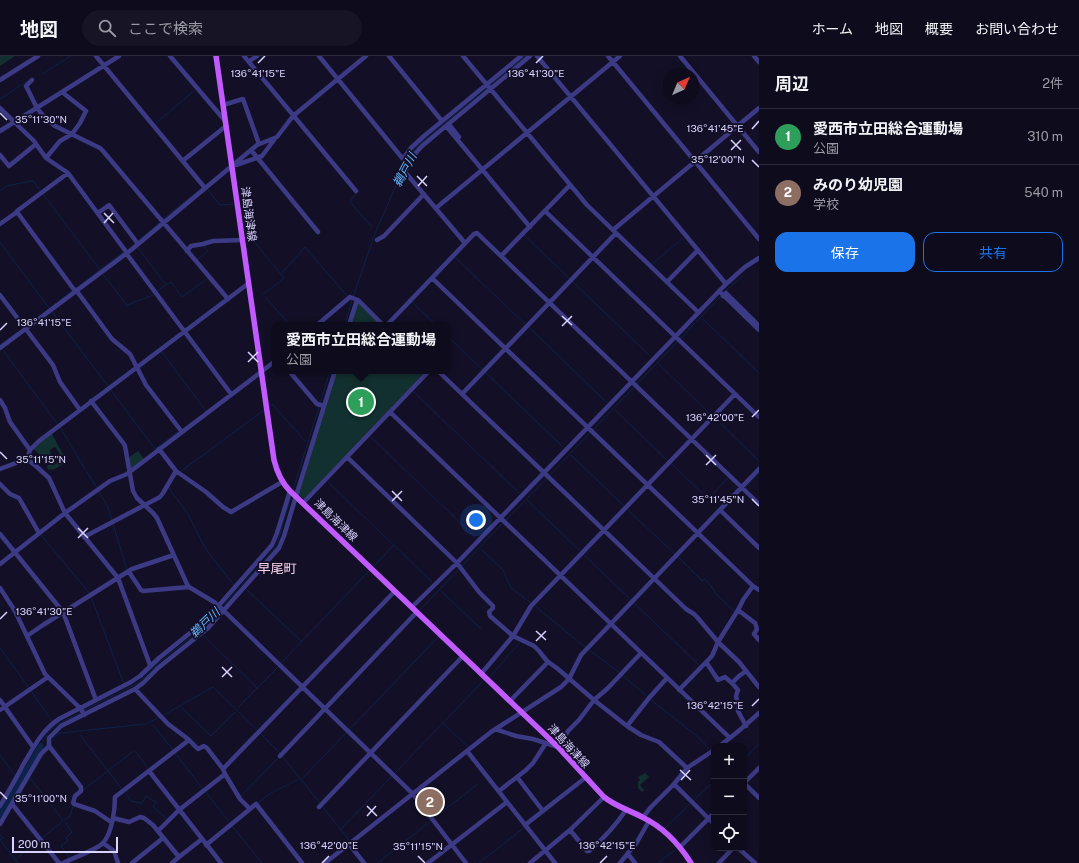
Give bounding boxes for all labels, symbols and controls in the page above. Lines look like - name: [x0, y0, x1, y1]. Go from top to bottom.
- search box: [82, 10, 362, 46]
- icon: search: [96, 17, 118, 39]
- text: 地図: [20, 18, 58, 40]
- text: ここで検索: [128, 20, 203, 37]
- text: ホーム: [811, 21, 853, 37]
- text: 地図: [875, 21, 903, 37]
- text: 概要: [925, 21, 953, 37]
- text: お問い合わせ: [975, 21, 1059, 37]
- text: 136°41'15"E: [231, 67, 285, 79]
- text: 136°41'30"E: [508, 67, 564, 79]
- north arrow: [663, 68, 699, 104]
- text: 周辺: [775, 74, 809, 94]
- text: 2件: [1042, 76, 1063, 91]
- text: 35°11'30"N: [15, 113, 67, 125]
- text: 愛西市立田総合運動場: [813, 120, 963, 137]
- text: 136°41'45"E: [686, 122, 744, 134]
- text: 1: [785, 129, 791, 144]
- text: 310 m: [1027, 129, 1063, 144]
- text: 公園: [813, 141, 839, 156]
- water label: 鵜戸川: [390, 149, 421, 189]
- text: 35°12'00"N: [691, 153, 745, 165]
- text: みのり幼児園: [813, 176, 903, 193]
- text: 2: [784, 185, 792, 200]
- text: 540 m: [1024, 185, 1063, 200]
- street label: 津島海津線: [239, 186, 259, 242]
- text: 学校: [813, 197, 839, 212]
- button: 保存: [775, 232, 915, 272]
- button: 共有: [923, 232, 1063, 272]
- text: 136°41'15"E: [17, 316, 71, 328]
- popup: [272, 322, 450, 374]
- text: 愛西市立田総合運動場: [286, 331, 436, 348]
- text: 公園: [286, 352, 312, 367]
- pin: 1: [348, 387, 374, 417]
- text: 136°42'00"E: [686, 411, 744, 423]
- text: 35°11'15"N: [16, 453, 66, 465]
- text: 35°11'45"N: [692, 493, 744, 505]
- street label: 津島海津線: [312, 497, 360, 543]
- your location: [466, 510, 486, 530]
- district label: 早尾町: [257, 561, 297, 576]
- water label: 鵜戸川: [187, 604, 224, 641]
- text: 136°41'30"E: [16, 605, 72, 617]
- text: 136°42'15"E: [687, 699, 743, 711]
- street label: 津島海津線: [546, 722, 592, 770]
- map controls: [711, 743, 747, 851]
- button: +: [711, 743, 747, 779]
- button: −: [711, 779, 747, 815]
- pin: 2: [417, 787, 443, 817]
- text: 35°11'00"N: [15, 792, 67, 804]
- button: locate: [711, 815, 747, 851]
- scale bar: [12, 835, 118, 854]
- text: 200 m: [18, 838, 50, 850]
- text: 136°42'00"E: [300, 839, 358, 851]
- text: 136°42'15"E: [579, 839, 635, 851]
- text: 35°11'15"N: [393, 840, 443, 852]

